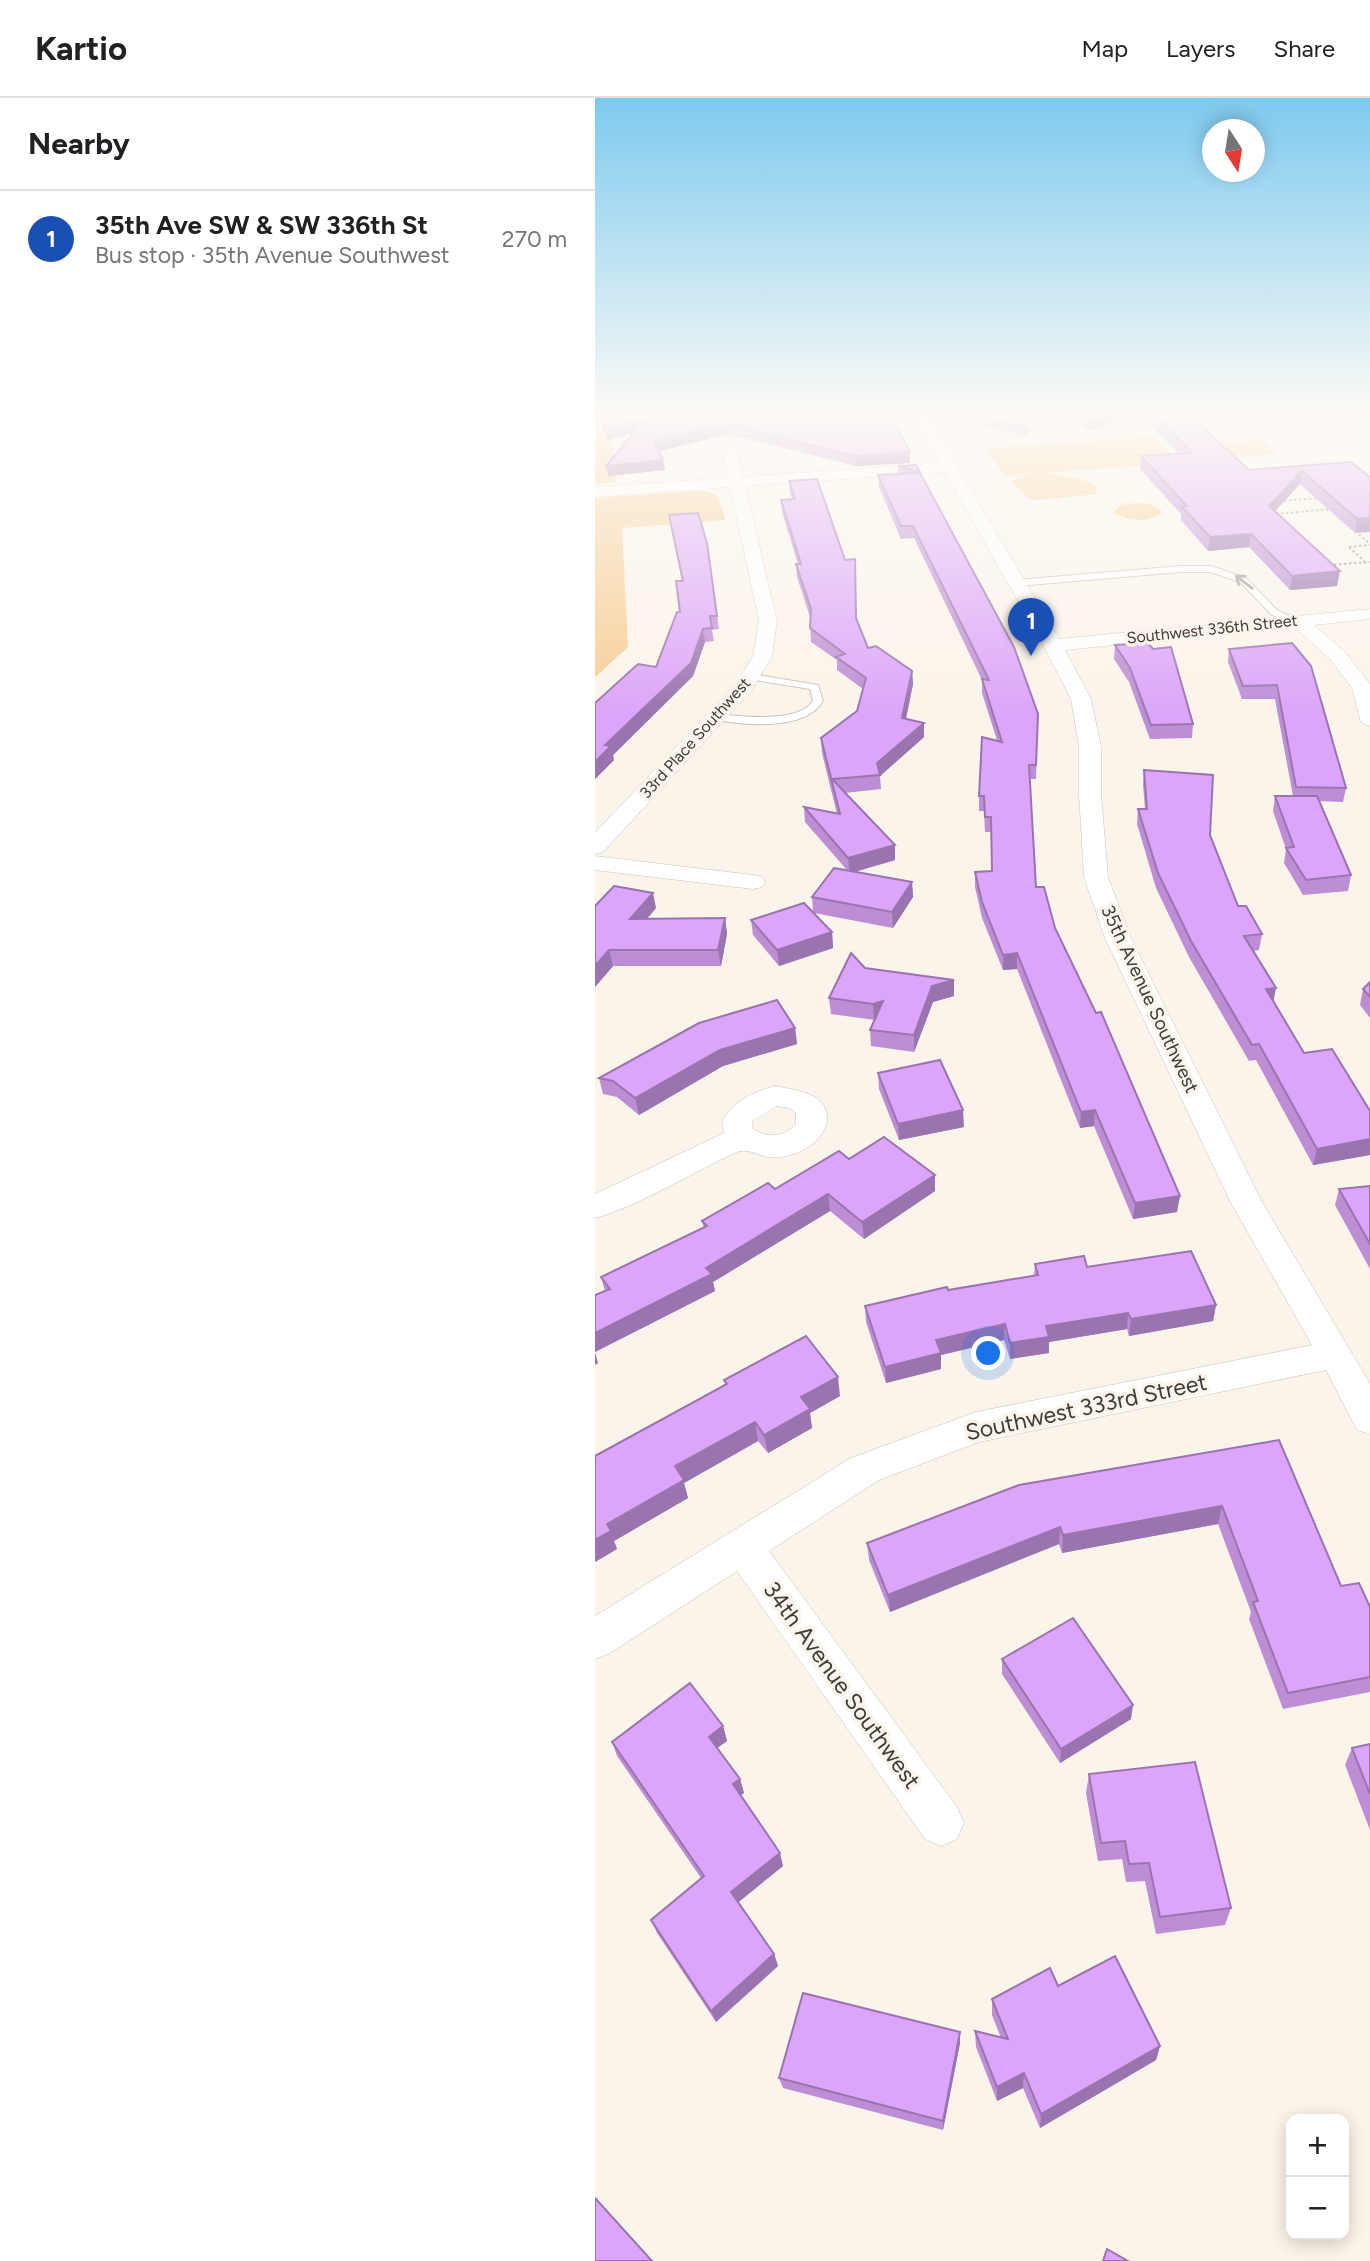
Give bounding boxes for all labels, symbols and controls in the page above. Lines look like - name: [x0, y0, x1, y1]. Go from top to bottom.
- text: Kartio: [35, 29, 127, 68]
- text: Map: [1081, 34, 1128, 63]
- text: Layers: [1166, 34, 1235, 63]
- text: Share: [1273, 34, 1335, 63]
- north arrow: [1202, 119, 1265, 182]
- text: Nearby: [28, 125, 130, 162]
- text: 35th Ave SW & SW 336th St: [95, 209, 428, 241]
- text: 1: [46, 225, 56, 253]
- text: 270 m: [502, 225, 567, 253]
- text: Bus stop · 35th Avenue Southwest: [95, 241, 450, 269]
- one-way arrow: [1235, 575, 1253, 590]
- pin: 1: [1008, 598, 1054, 656]
- street label: Southwest 336th Street: [1126, 611, 1298, 647]
- street label: 33rd Place Southwest: [636, 674, 754, 802]
- street label: 35th Avenue Southwest: [1096, 901, 1204, 1097]
- your location: [971, 1336, 1005, 1370]
- street label: Southwest 333rd Street: [963, 1368, 1209, 1446]
- street label: 34th Avenue Southwest: [758, 1576, 926, 1794]
- map controls: [1286, 2114, 1349, 2240]
- button: +: [1286, 2114, 1349, 2177]
- button: −: [1286, 2177, 1349, 2240]

